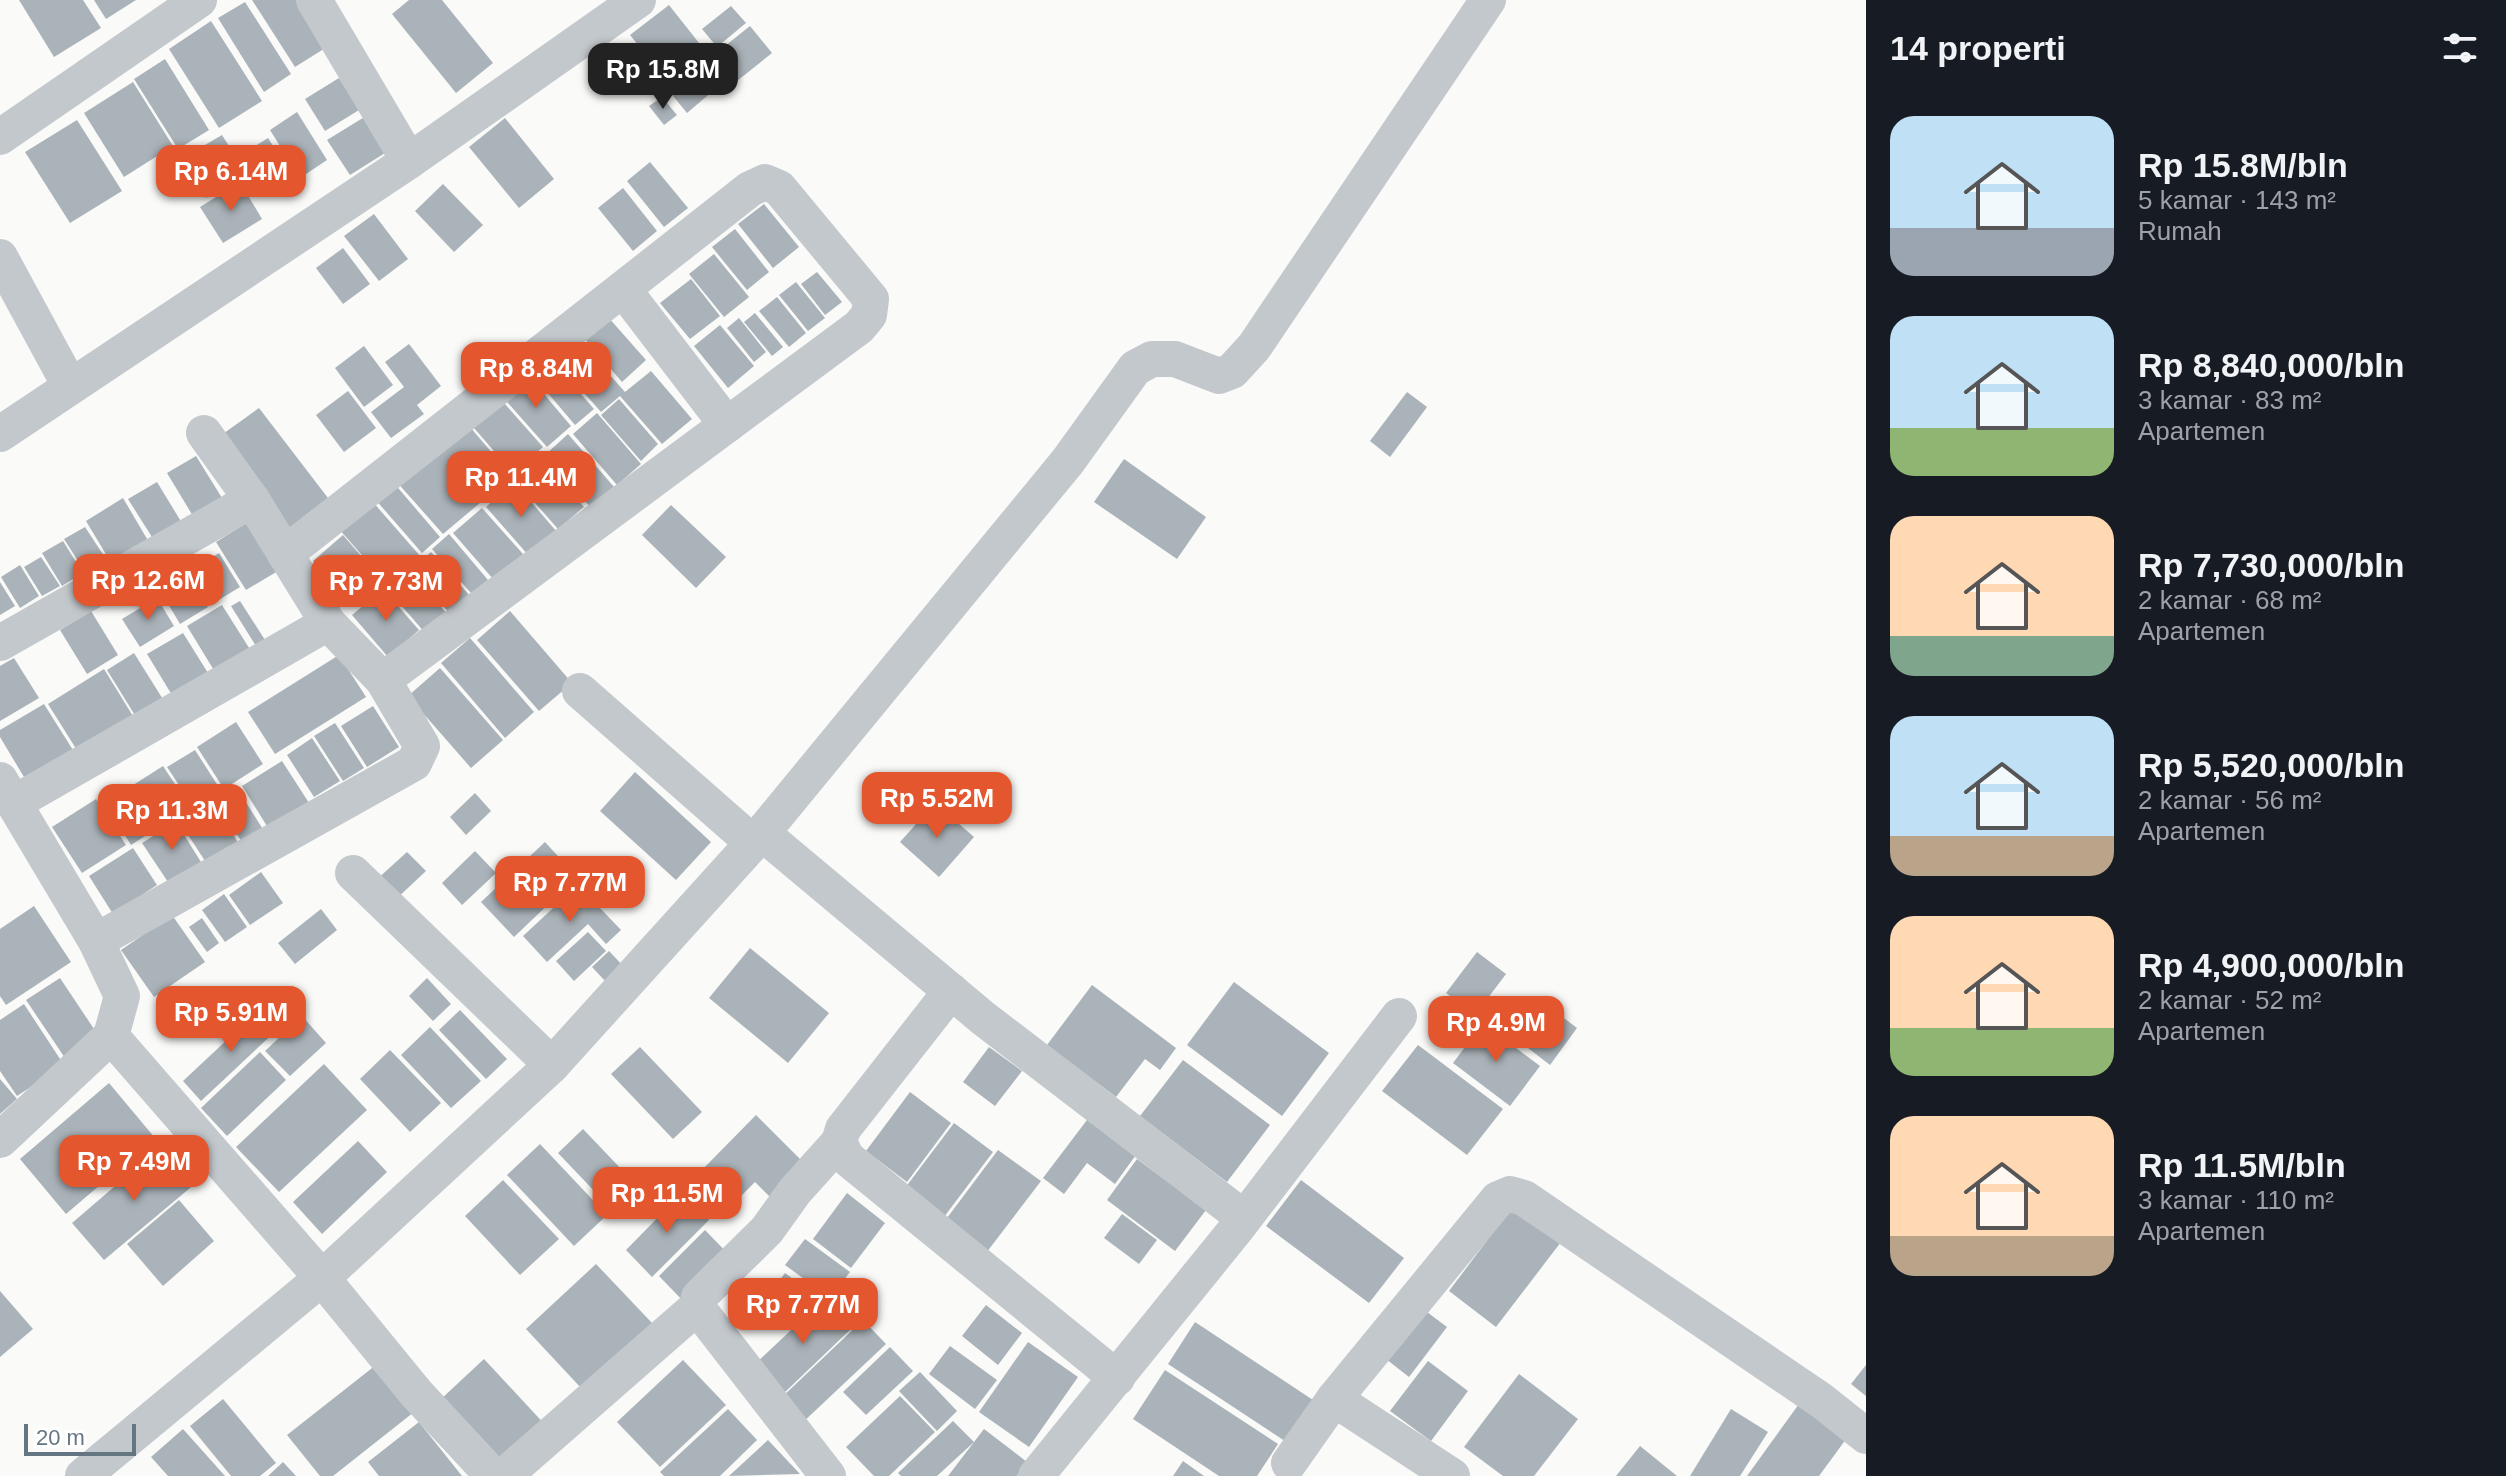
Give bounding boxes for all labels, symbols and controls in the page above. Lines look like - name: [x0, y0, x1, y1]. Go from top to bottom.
- icon: filters: [2438, 26, 2482, 70]
- text: 14 properti: [1890, 29, 2066, 67]
- pin: Rp 15.8M: [580, 43, 746, 111]
- text: Rp 15.8M: [606, 54, 720, 84]
- pin: Rp 6.14M: [148, 145, 314, 213]
- text: Rp 15.8M/bln: [2138, 146, 2348, 184]
- icon: home: [1954, 148, 2050, 244]
- text: Rp 6.14M: [174, 156, 288, 186]
- text: 5 kamar · 143 m²: [2138, 185, 2336, 215]
- text: Rumah: [2138, 216, 2222, 246]
- pin: Rp 8.84M: [453, 342, 619, 410]
- text: Rp 8,840,000/bln: [2138, 346, 2404, 384]
- icon: home: [1954, 348, 2050, 444]
- text: Rp 8.84M: [479, 353, 593, 383]
- text: 3 kamar · 83 m²: [2138, 385, 2322, 415]
- text: Apartemen: [2138, 416, 2265, 446]
- pin: Rp 11.4M: [438, 451, 604, 519]
- text: Rp 11.4M: [465, 462, 577, 492]
- text: Rp 7,730,000/bln: [2138, 546, 2404, 584]
- icon: home: [1954, 548, 2050, 644]
- pin: Rp 12.6M: [65, 554, 231, 622]
- pin: Rp 7.73M: [303, 555, 469, 623]
- text: Rp 12.6M: [91, 565, 205, 595]
- text: Rp 7.73M: [329, 566, 443, 596]
- text: 2 kamar · 68 m²: [2138, 585, 2322, 615]
- text: Apartemen: [2138, 616, 2265, 646]
- text: Rp 5,520,000/bln: [2138, 746, 2404, 784]
- icon: home: [1954, 748, 2050, 844]
- pin: Rp 5.52M: [854, 772, 1020, 840]
- text: Rp 5.52M: [880, 783, 994, 813]
- pin: Rp 11.3M: [89, 784, 255, 852]
- text: 2 kamar · 56 m²: [2138, 785, 2322, 815]
- text: Rp 11.3M: [116, 795, 228, 825]
- text: Apartemen: [2138, 816, 2265, 846]
- pin: Rp 7.77M: [487, 856, 653, 924]
- text: Rp 7.77M: [513, 867, 627, 897]
- text: Rp 4,900,000/bln: [2138, 946, 2404, 984]
- icon: home: [1954, 948, 2050, 1044]
- text: 2 kamar · 52 m²: [2138, 985, 2322, 1015]
- pin: Rp 5.91M: [148, 986, 314, 1054]
- pin: Rp 4.9M: [1422, 996, 1570, 1064]
- text: Rp 5.91M: [174, 997, 288, 1027]
- text: Rp 4.9M: [1446, 1007, 1546, 1037]
- text: Apartemen: [2138, 1016, 2265, 1046]
- pin: Rp 7.49M: [51, 1135, 217, 1203]
- text: Rp 7.49M: [77, 1146, 191, 1176]
- text: Rp 11.5M/bln: [2138, 1146, 2346, 1184]
- icon: home: [1954, 1148, 2050, 1244]
- pin: Rp 11.5M: [584, 1167, 750, 1235]
- text: Rp 11.5M: [611, 1178, 723, 1208]
- text: 3 kamar · 110 m²: [2138, 1185, 2334, 1215]
- text: Apartemen: [2138, 1216, 2265, 1246]
- pin: Rp 7.77M: [720, 1278, 886, 1346]
- text: Rp 7.77M: [746, 1289, 860, 1319]
- scale bar: [24, 1420, 136, 1456]
- text: 20 m: [36, 1425, 85, 1450]

